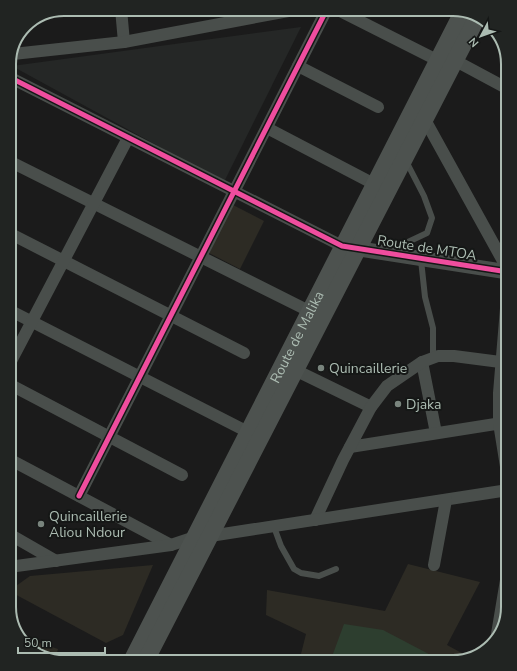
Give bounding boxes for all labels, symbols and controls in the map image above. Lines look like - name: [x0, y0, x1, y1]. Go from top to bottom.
- north arrow: [461, 16, 501, 56]
- text: N: [465, 34, 482, 50]
- street label: Route de MTOA: [376, 231, 478, 265]
- street label: Route de Malika: [265, 287, 328, 386]
- place label: Quincaillerie: [329, 359, 407, 378]
- marker: Quincaillerie: [316, 363, 326, 373]
- place label: Djaka: [406, 395, 441, 414]
- marker: Djaka: [393, 399, 403, 409]
- place label: Quincaillerie Aliou Ndour: [49, 507, 127, 542]
- marker: Quincaillerie Aliou Ndour: [36, 519, 46, 529]
- scale bar: [18, 629, 105, 655]
- text: 50 m: [24, 635, 52, 651]

